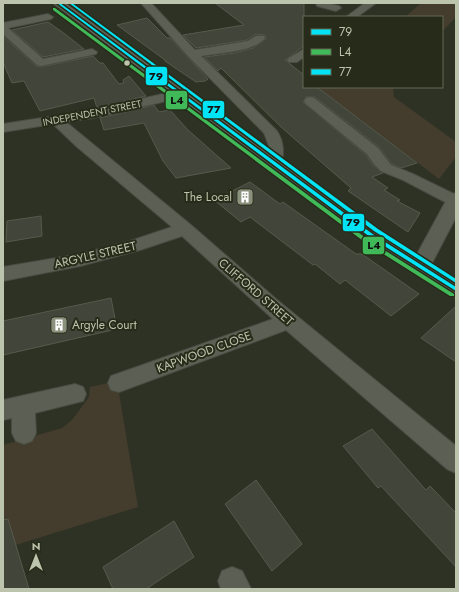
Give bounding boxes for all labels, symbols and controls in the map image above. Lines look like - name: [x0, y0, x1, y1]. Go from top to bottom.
- legend: [303, 16, 443, 88]
- text: 79: [339, 23, 352, 41]
- text: L4: [339, 43, 351, 61]
- unlabelled marker: [122, 58, 132, 68]
- text: 77: [339, 63, 352, 81]
- line badge: 79: [145, 66, 168, 86]
- text: 79: [149, 68, 163, 84]
- line badge: L4: [165, 90, 188, 110]
- text: L4: [170, 92, 184, 108]
- street label: INDEPENDENT STREET: [41, 96, 143, 130]
- line badge: 77: [202, 100, 225, 119]
- text: 77: [207, 101, 221, 117]
- building icon: The Local: [235, 187, 255, 207]
- place label: The Local: [184, 188, 232, 206]
- line badge: 79: [342, 213, 365, 232]
- text: 79: [346, 214, 360, 230]
- line badge: L4: [362, 236, 385, 255]
- street label: ARGYLE STREET: [52, 237, 138, 273]
- text: L4: [367, 237, 381, 253]
- street label: CLIFFORD STREET: [215, 254, 298, 330]
- building icon: Argyle Court: [49, 315, 69, 335]
- place label: Argyle Court: [72, 316, 137, 334]
- street label: KAPWOOD CLOSE: [154, 327, 254, 377]
- north arrow: [16, 536, 56, 576]
- text: N: [32, 538, 40, 554]

